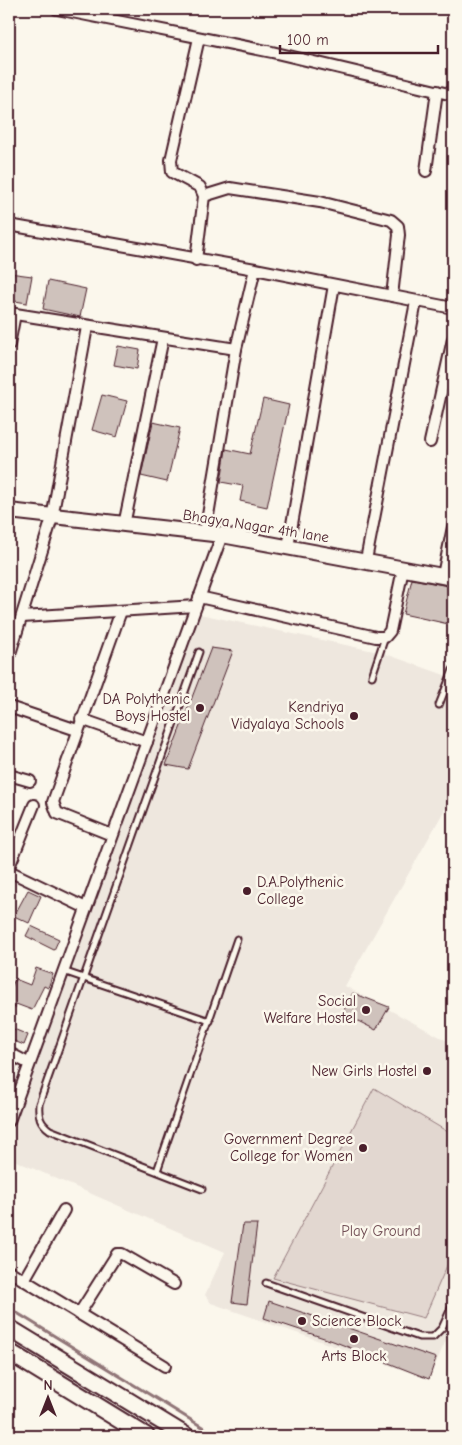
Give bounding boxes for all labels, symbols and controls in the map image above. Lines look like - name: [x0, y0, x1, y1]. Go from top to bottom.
- scale bar: [280, 22, 437, 54]
- text: 100 m: [287, 31, 329, 49]
- street label: Bhagya Nagar 4th lane: [182, 506, 331, 547]
- place label: DA Polythenic Boys Hostel: [102, 690, 190, 725]
- place label: Kendriya Vidyalaya Schools: [231, 698, 344, 733]
- marker: DA Polythenic Boys Hostel: [194, 702, 206, 714]
- marker: Kendriya Vidyalaya Schools: [348, 710, 360, 722]
- place label: D.A.Polythenic College: [257, 873, 344, 908]
- marker: D.A.Polythenic College: [241, 885, 253, 897]
- place label: Social Welfare Hostel: [264, 992, 356, 1027]
- marker: Social Welfare Hostel: [360, 1004, 372, 1016]
- place label: New Girls Hostel: [311, 1062, 417, 1080]
- marker: New Girls Hostel: [421, 1065, 433, 1077]
- place label: Government Degree College for Women: [224, 1130, 353, 1165]
- marker: Government Degree College for Women: [357, 1142, 369, 1154]
- park label: Play Ground: [341, 1222, 421, 1240]
- place label: Science Block: [312, 1312, 402, 1330]
- marker: Science Block: [296, 1315, 308, 1327]
- marker: Arts Block: [348, 1333, 360, 1345]
- place label: Arts Block: [321, 1347, 387, 1365]
- north arrow: [22, 1372, 72, 1422]
- text: N: [43, 1377, 53, 1394]

